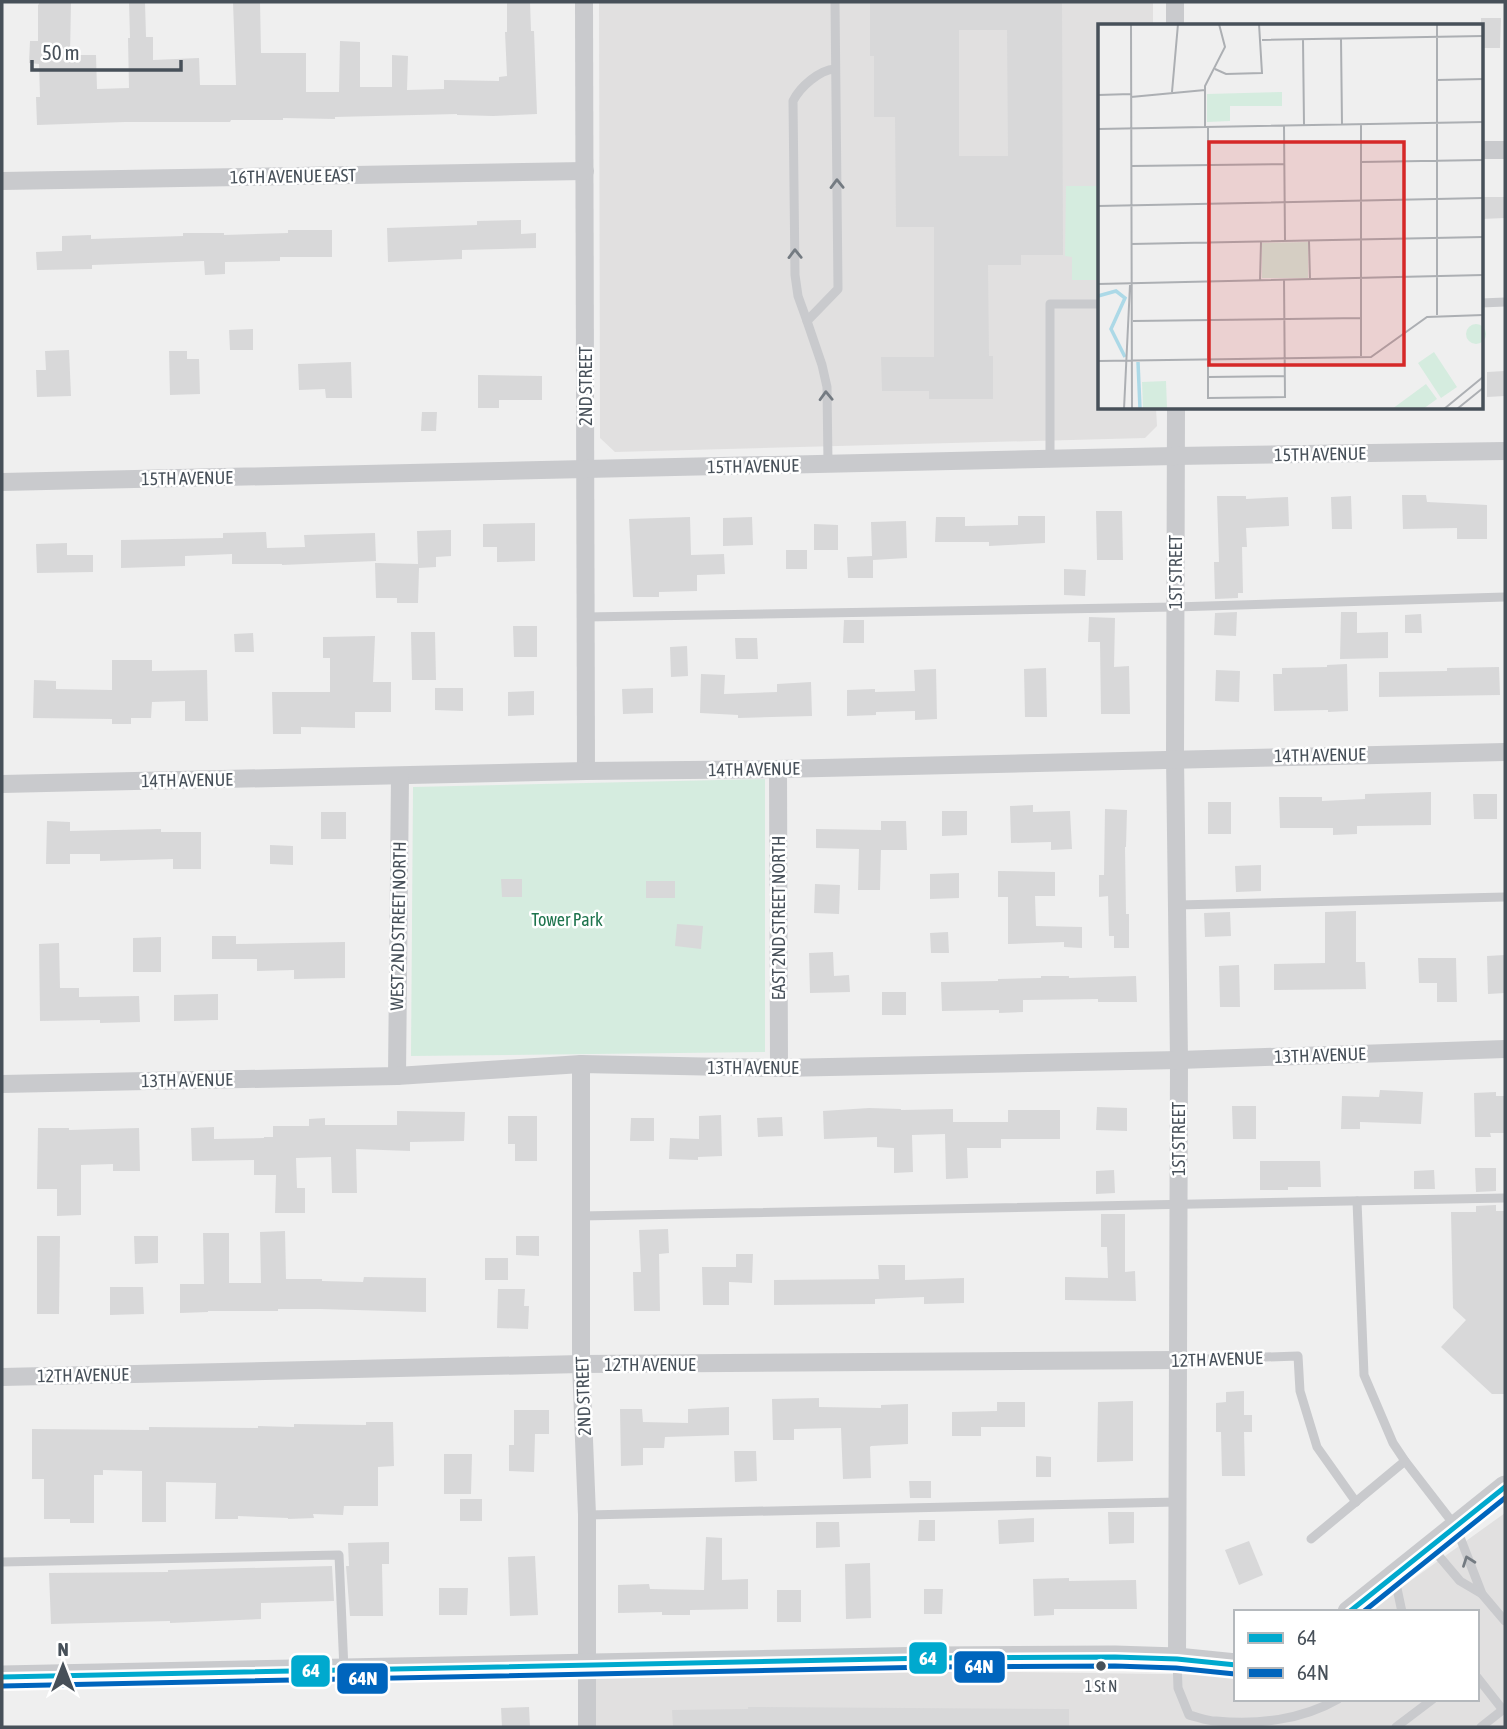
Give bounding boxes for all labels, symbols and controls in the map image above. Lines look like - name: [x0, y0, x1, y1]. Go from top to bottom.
- inset map: [1098, 24, 1482, 410]
- scale bar: [32, 28, 180, 72]
- text: 50 m: [42, 40, 80, 64]
- street label: 16TH AVENUE EAST: [230, 164, 356, 188]
- one-way arrow: [829, 178, 844, 189]
- one-way arrow: [787, 248, 803, 259]
- street label: 2ND STREET: [575, 346, 596, 426]
- one-way arrow: [819, 390, 834, 401]
- street label: 15TH AVENUE: [1274, 443, 1366, 465]
- street label: 15TH AVENUE: [707, 455, 799, 477]
- street label: 15TH AVENUE: [141, 467, 233, 489]
- street label: 1ST STREET: [1165, 535, 1186, 609]
- street label: 14TH AVENUE: [1274, 744, 1366, 766]
- street label: 14TH AVENUE: [708, 758, 800, 780]
- street label: 14TH AVENUE: [141, 769, 233, 791]
- street label: EAST 2ND STREET NORTH: [768, 836, 789, 1000]
- street label: WEST 2ND STREET NORTH: [386, 841, 410, 1011]
- park label: Tower Park: [531, 909, 603, 930]
- street label: 13TH AVENUE: [1274, 1043, 1366, 1067]
- street label: 13TH AVENUE: [707, 1057, 799, 1078]
- street label: 13TH AVENUE: [141, 1069, 233, 1091]
- street label: 1ST STREET: [1168, 1102, 1189, 1176]
- street label: 12TH AVENUE: [1171, 1347, 1263, 1371]
- street label: 12TH AVENUE: [604, 1354, 696, 1375]
- street label: 2ND STREET: [571, 1356, 595, 1436]
- street label: 12TH AVENUE: [37, 1364, 129, 1386]
- one-way arrow: [1462, 1555, 1476, 1567]
- legend: [1234, 1610, 1479, 1701]
- text: 64: [1297, 1625, 1317, 1649]
- north arrow: [28, 1631, 98, 1701]
- text: N: [57, 1638, 69, 1660]
- line badge: 64: [908, 1641, 948, 1675]
- text: 64: [919, 1647, 937, 1669]
- line badge: 64N: [953, 1650, 1006, 1684]
- line badge: 64: [290, 1654, 331, 1688]
- text: 64N: [964, 1655, 994, 1677]
- text: 64: [302, 1659, 320, 1681]
- marker: 1 St N: [1094, 1659, 1108, 1673]
- text: 64N: [1297, 1660, 1329, 1684]
- line badge: 64N: [336, 1662, 389, 1695]
- text: 64N: [348, 1667, 378, 1689]
- place label: 1 St N: [1085, 1677, 1117, 1695]

